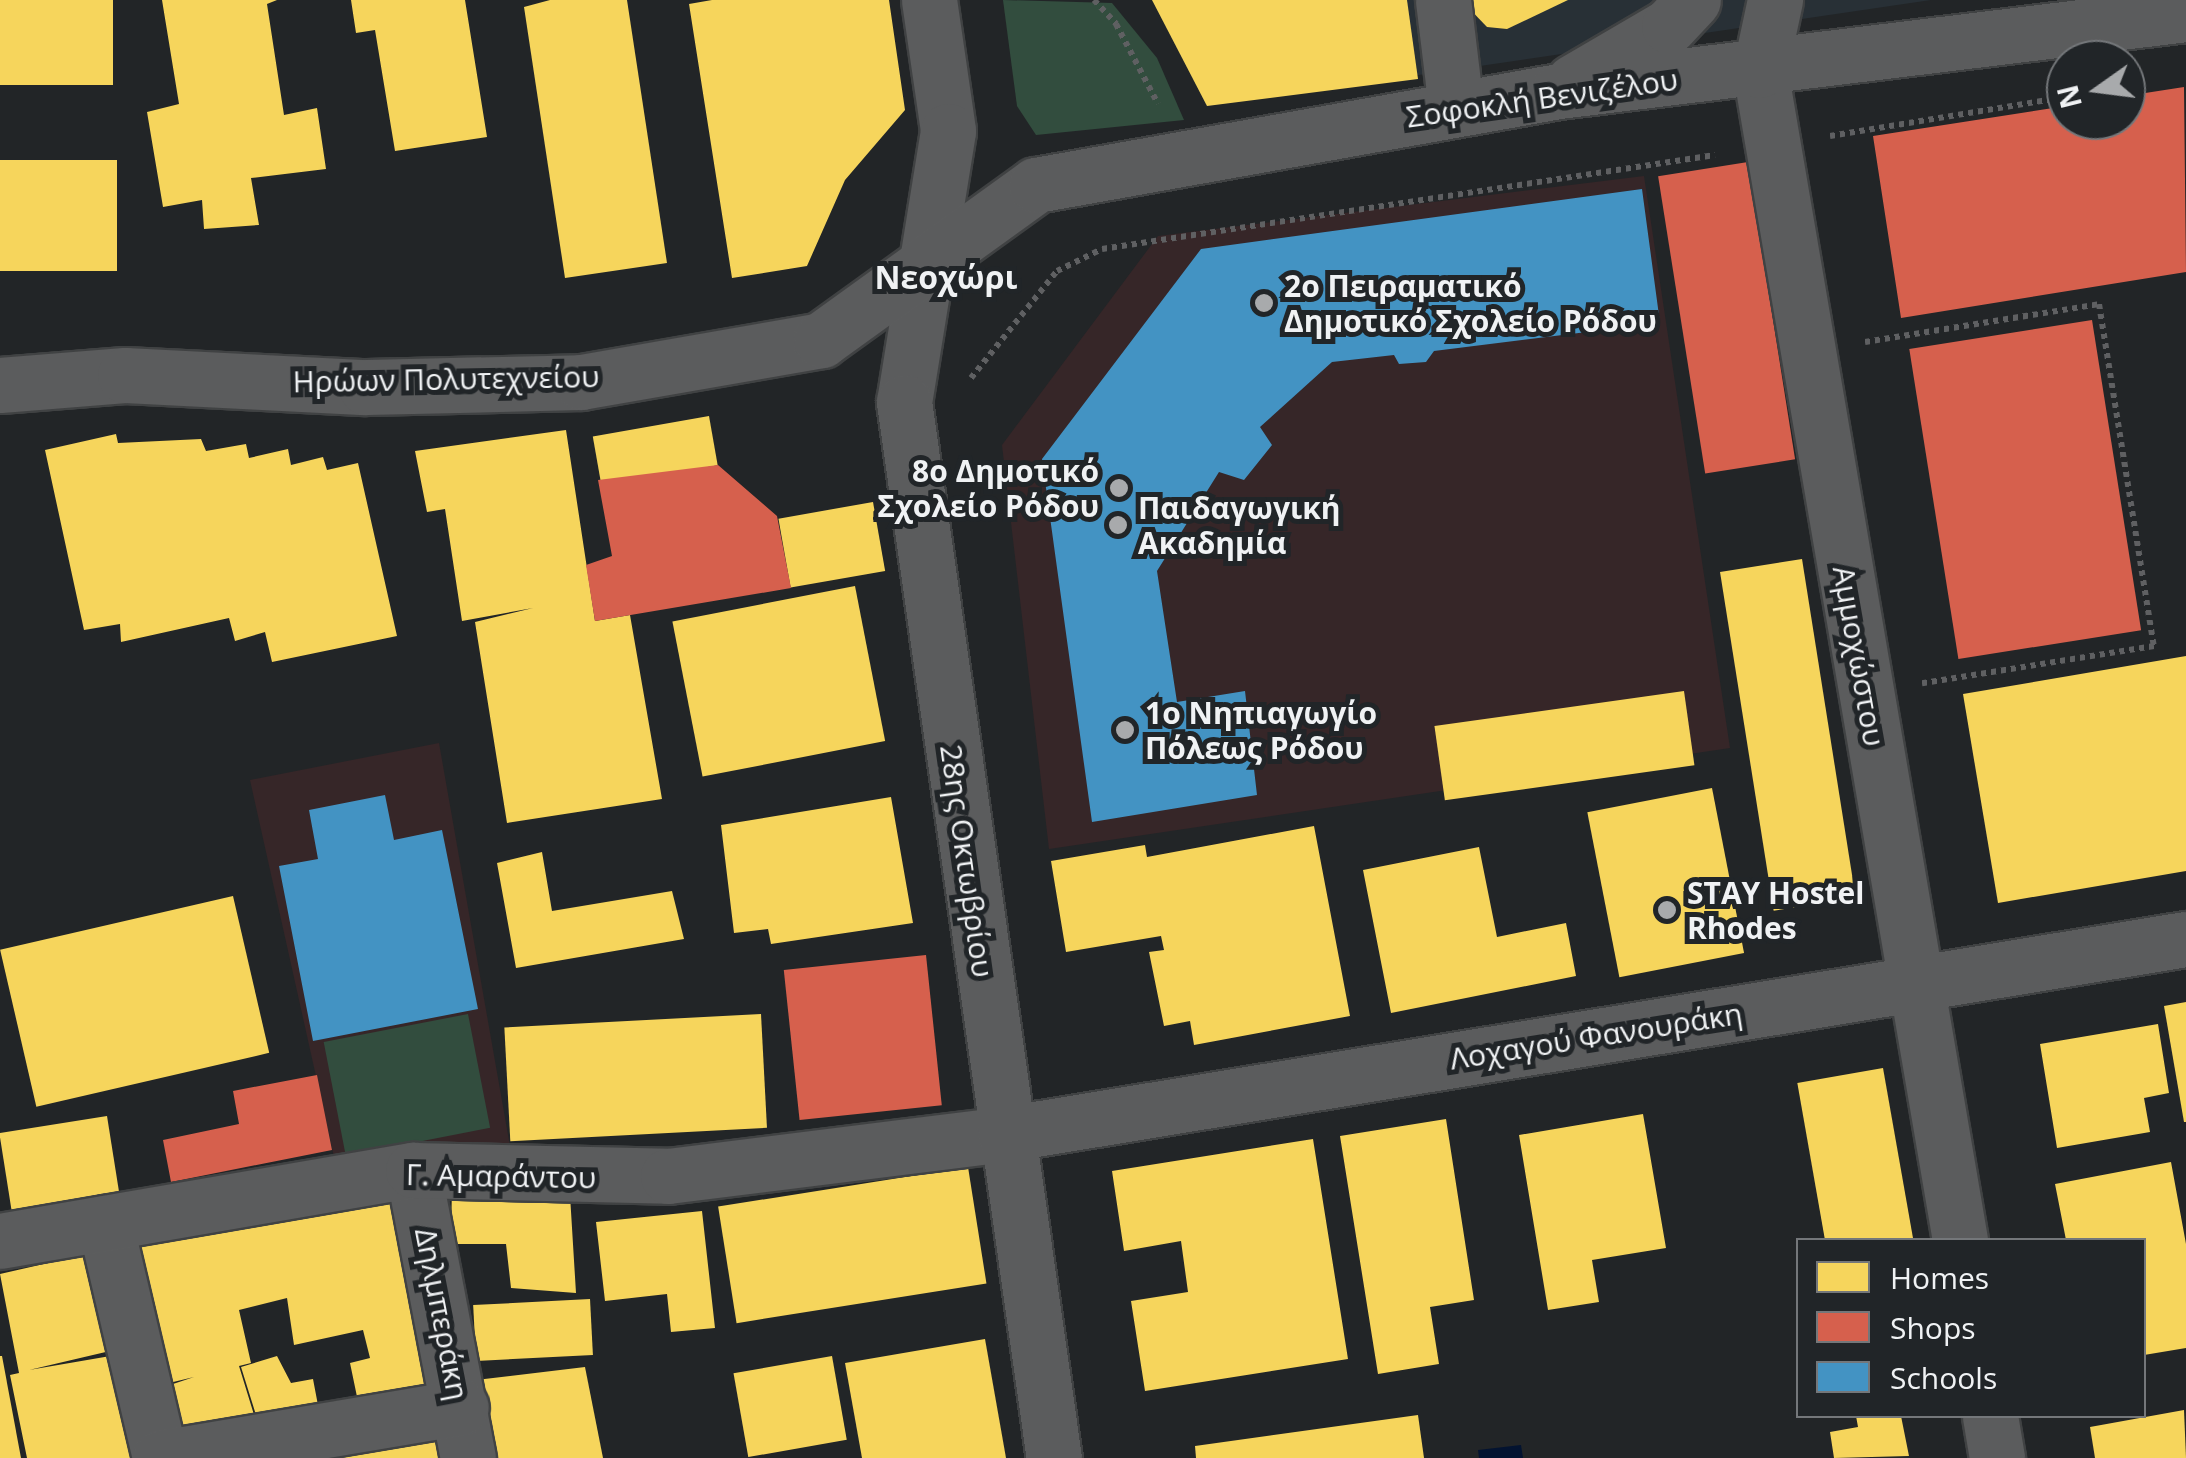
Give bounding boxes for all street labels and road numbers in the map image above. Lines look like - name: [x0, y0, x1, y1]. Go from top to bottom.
- street label: Σοφοκλή Βενιζέλου: [1404, 61, 1680, 135]
- street label: Ηρώων Πολυτεχνείου: [292, 358, 600, 400]
- street label: Αμμοχώστου: [1825, 563, 1893, 749]
- street label: 28ης Οκτωβρίου: [933, 742, 1001, 980]
- street label: Λοχαγού Φανουράκη: [1447, 995, 1745, 1077]
- street label: Γ. Αμαράντου: [406, 1156, 596, 1196]
- street label: Δηλμπεράκη: [408, 1225, 476, 1403]

